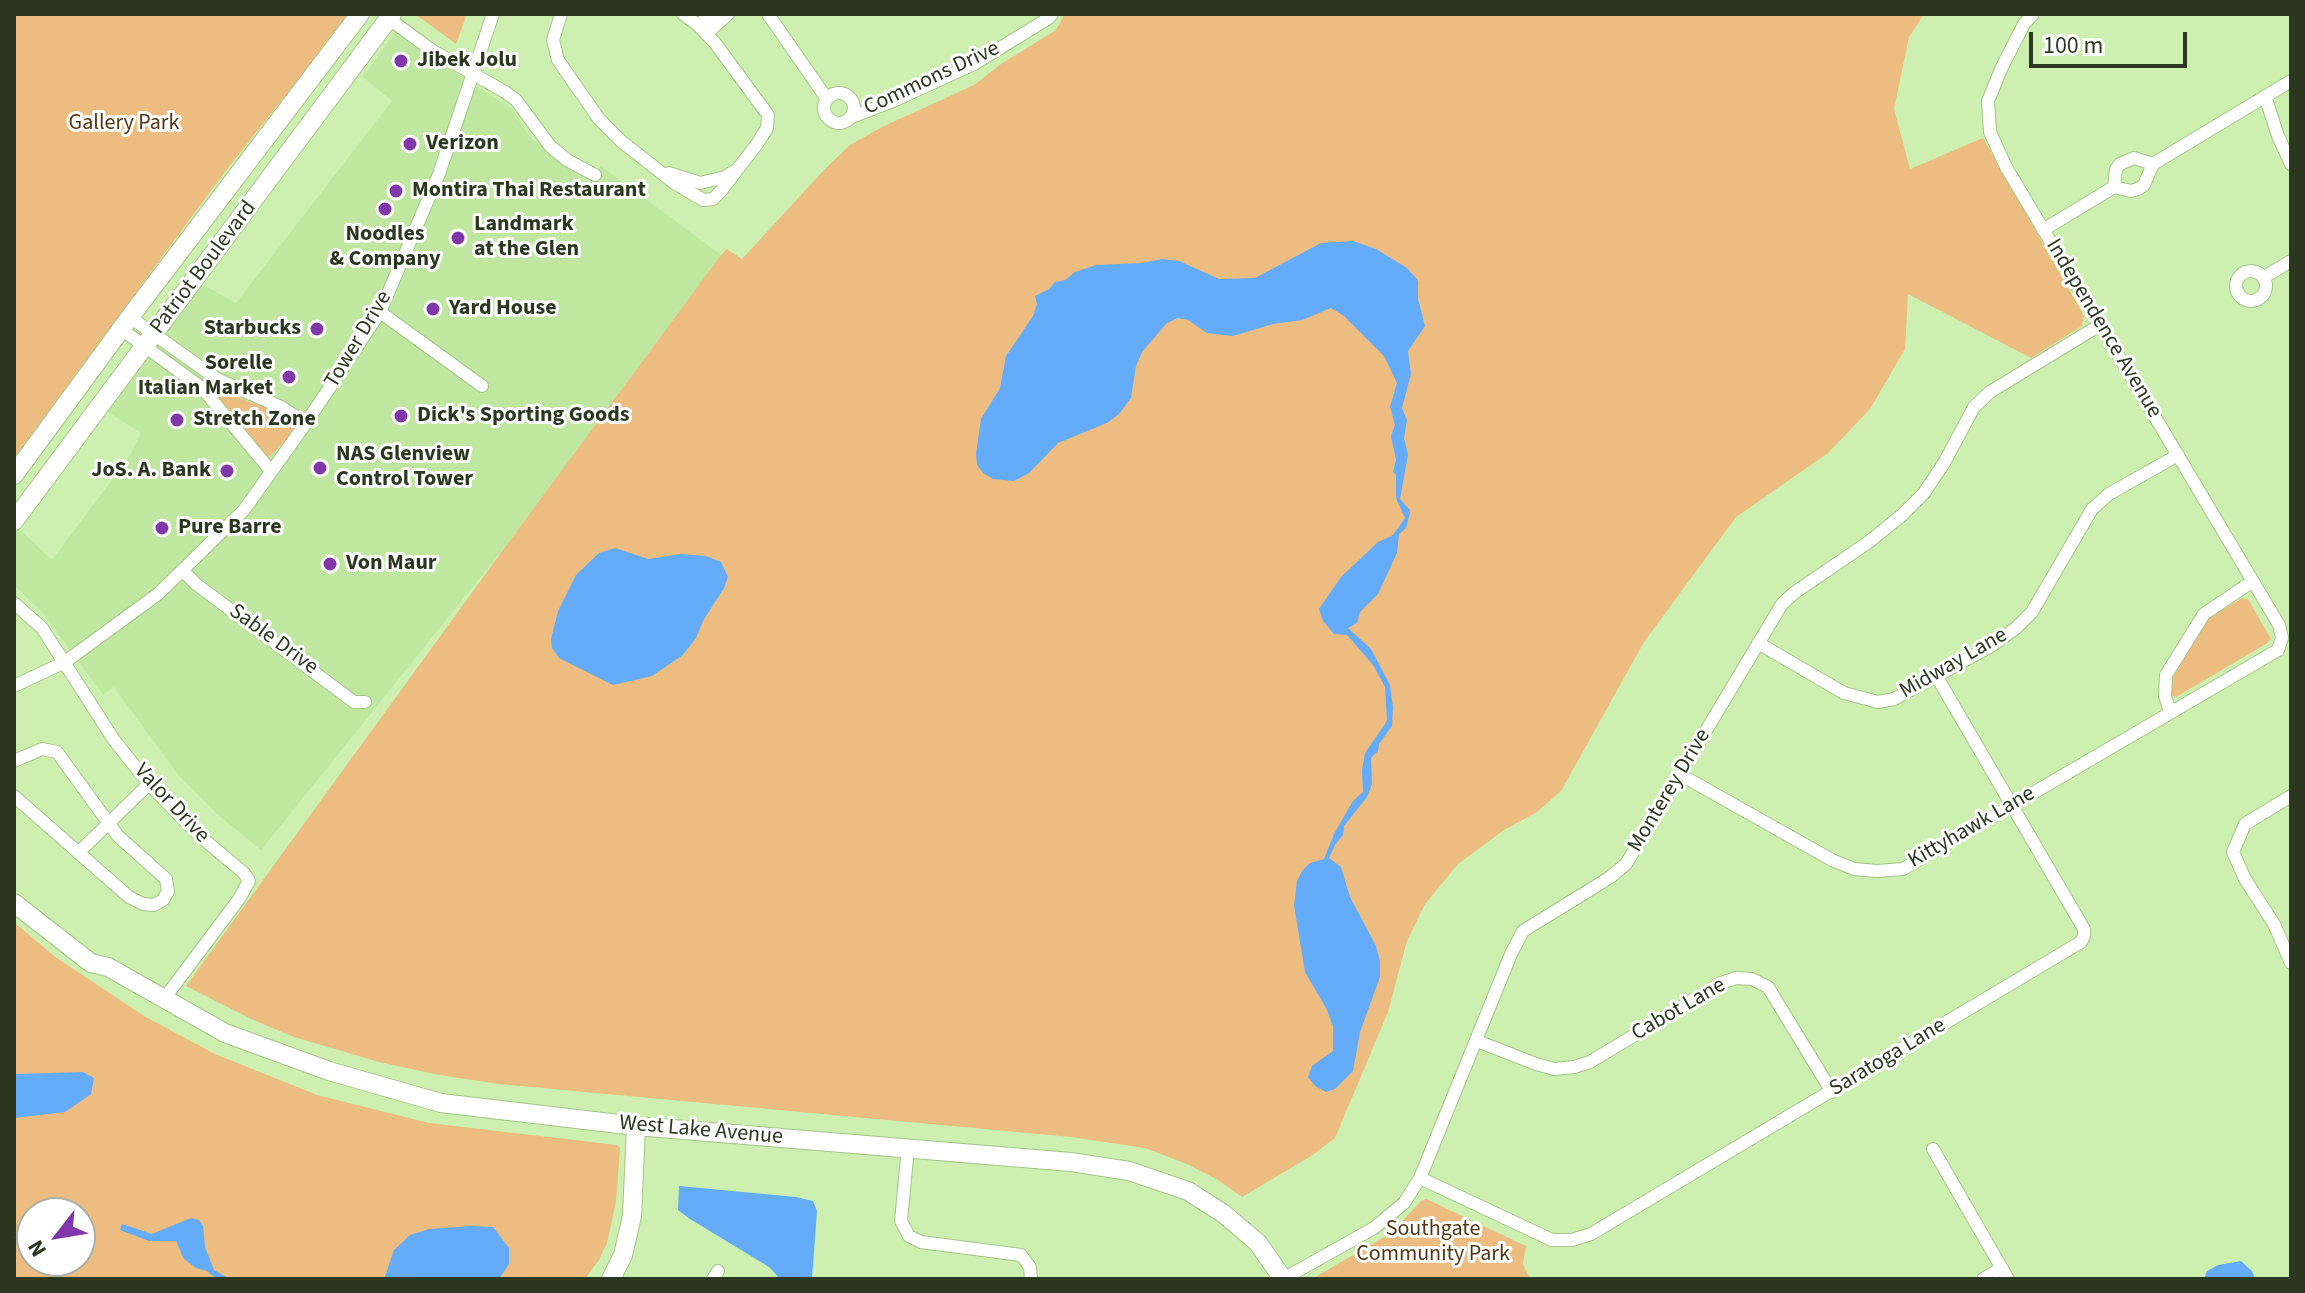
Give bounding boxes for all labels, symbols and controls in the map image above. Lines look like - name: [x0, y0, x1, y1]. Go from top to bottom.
- scale bar: [2033, 16, 2191, 66]
- text: 100 m: [2043, 28, 2103, 63]
- street label: Commons Drive: [860, 36, 1004, 122]
- place label: Jibek Jolu: [417, 48, 517, 74]
- marker: Jibek Jolu: [392, 52, 410, 70]
- park label: Gallery Park: [69, 111, 179, 137]
- place label: Verizon: [426, 131, 499, 157]
- marker: Verizon: [401, 135, 419, 153]
- place label: Montira Thai Restaurant: [412, 178, 646, 204]
- marker: Montira Thai Restaurant: [387, 182, 405, 200]
- street label: Patriot Boulevard: [145, 196, 263, 340]
- marker: Noodles & Company: [376, 200, 394, 218]
- place label: Landmark at the Glen: [474, 212, 579, 264]
- place label: Noodles & Company: [330, 222, 440, 274]
- marker: Landmark at the Glen: [449, 229, 467, 247]
- street label: Independence Avenue: [2039, 235, 2167, 423]
- street label: Tower Drive: [320, 287, 398, 393]
- place label: Yard House: [449, 296, 557, 322]
- marker: Yard House: [424, 300, 442, 318]
- place label: Starbucks: [204, 316, 301, 342]
- marker: Starbucks: [308, 320, 326, 338]
- place label: Sorelle Italian Market: [138, 351, 273, 402]
- marker: Sorelle Italian Market: [280, 368, 298, 386]
- place label: Dick's Sporting Goods: [417, 403, 630, 429]
- place label: Stretch Zone: [193, 407, 316, 433]
- marker: Dick's Sporting Goods: [392, 407, 410, 425]
- marker: Stretch Zone: [168, 411, 186, 429]
- place label: NAS Glenview Control Tower: [336, 442, 473, 494]
- place label: JoS. A. Bank: [91, 458, 211, 484]
- marker: NAS Glenview Control Tower: [311, 459, 329, 477]
- marker: JoS. A. Bank: [218, 462, 236, 480]
- place label: Pure Barre: [178, 515, 282, 541]
- marker: Pure Barre: [153, 519, 171, 537]
- place label: Von Maur: [346, 551, 437, 577]
- marker: Von Maur: [321, 555, 339, 573]
- street label: Sable Drive: [223, 599, 323, 681]
- street label: Midway Lane: [1896, 623, 2012, 705]
- street label: Monterey Drive: [1623, 725, 1717, 857]
- street label: Valor Drive: [128, 759, 214, 849]
- street label: Kittyhawk Lane: [1904, 781, 2040, 875]
- street label: Cabot Lane: [1627, 973, 1731, 1047]
- street label: Saratoga Lane: [1825, 1013, 1951, 1103]
- street label: West Lake Avenue: [618, 1111, 784, 1151]
- north arrow: [16, 1197, 96, 1277]
- park label: Southgate Community Park: [1356, 1217, 1510, 1268]
- text: N: [20, 1234, 55, 1263]

